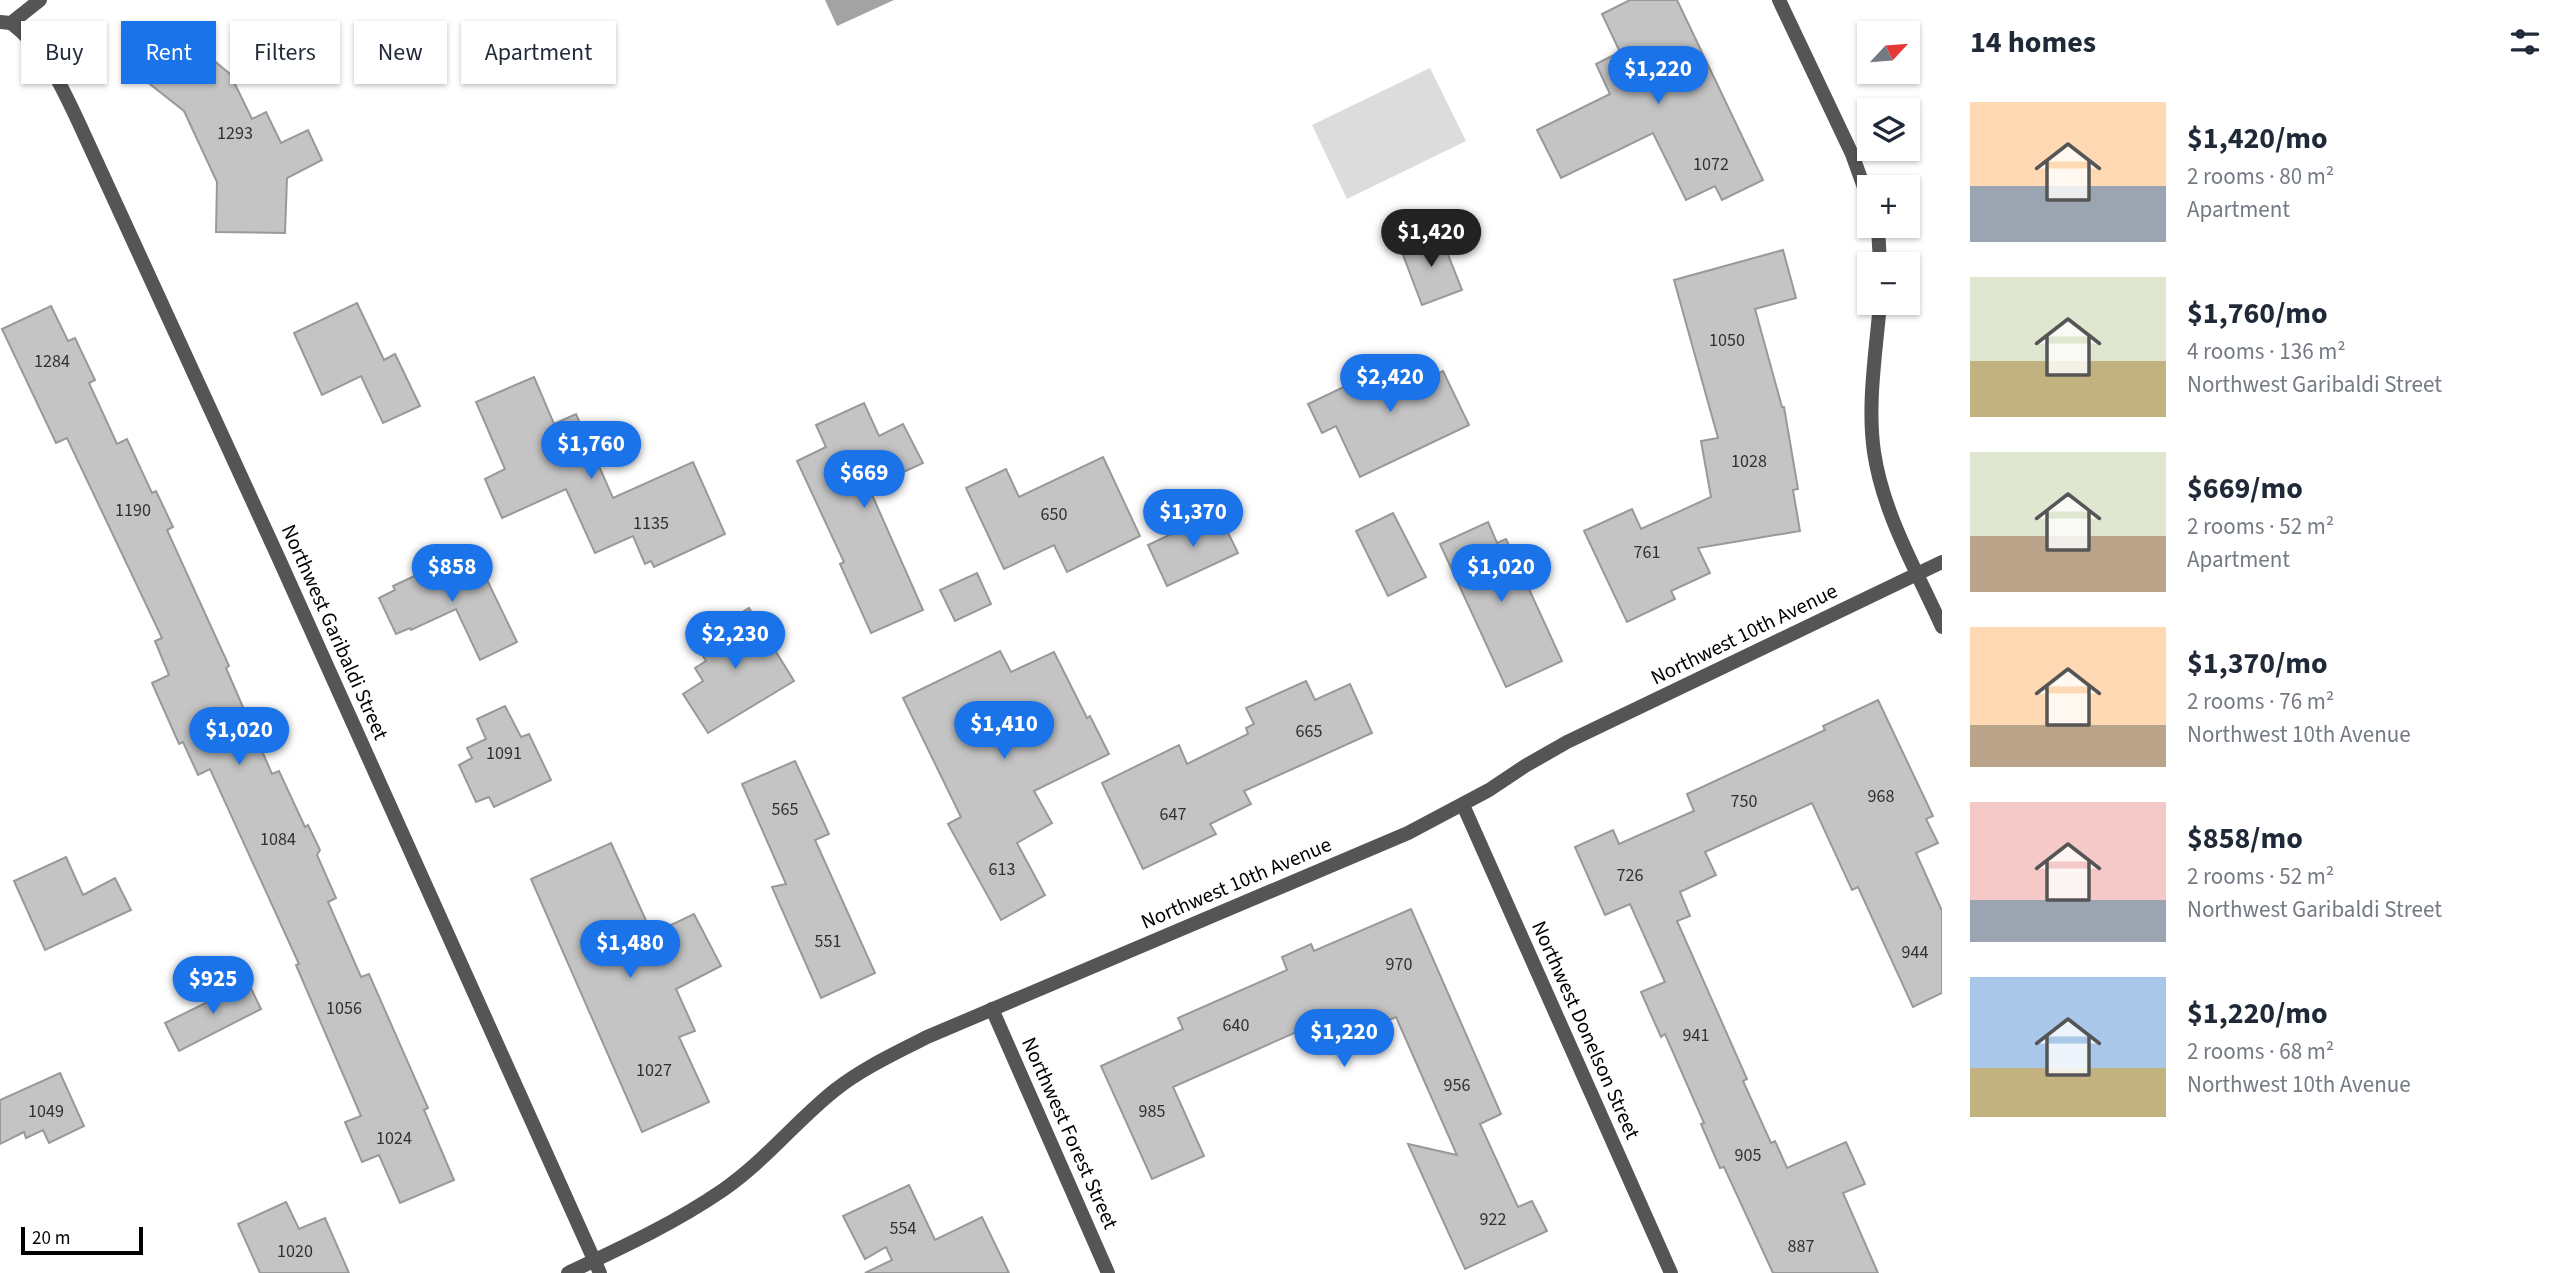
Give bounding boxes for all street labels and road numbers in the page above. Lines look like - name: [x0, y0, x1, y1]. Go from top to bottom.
- street label: Northwest Garibaldi Street: [274, 520, 396, 744]
- street label: Northwest 10th Avenue: [1646, 576, 1842, 692]
- street label: Northwest 10th Avenue: [1136, 829, 1336, 937]
- street label: Northwest Donelson Street: [1524, 916, 1648, 1144]
- street label: Northwest Forest Street: [1014, 1032, 1126, 1234]

